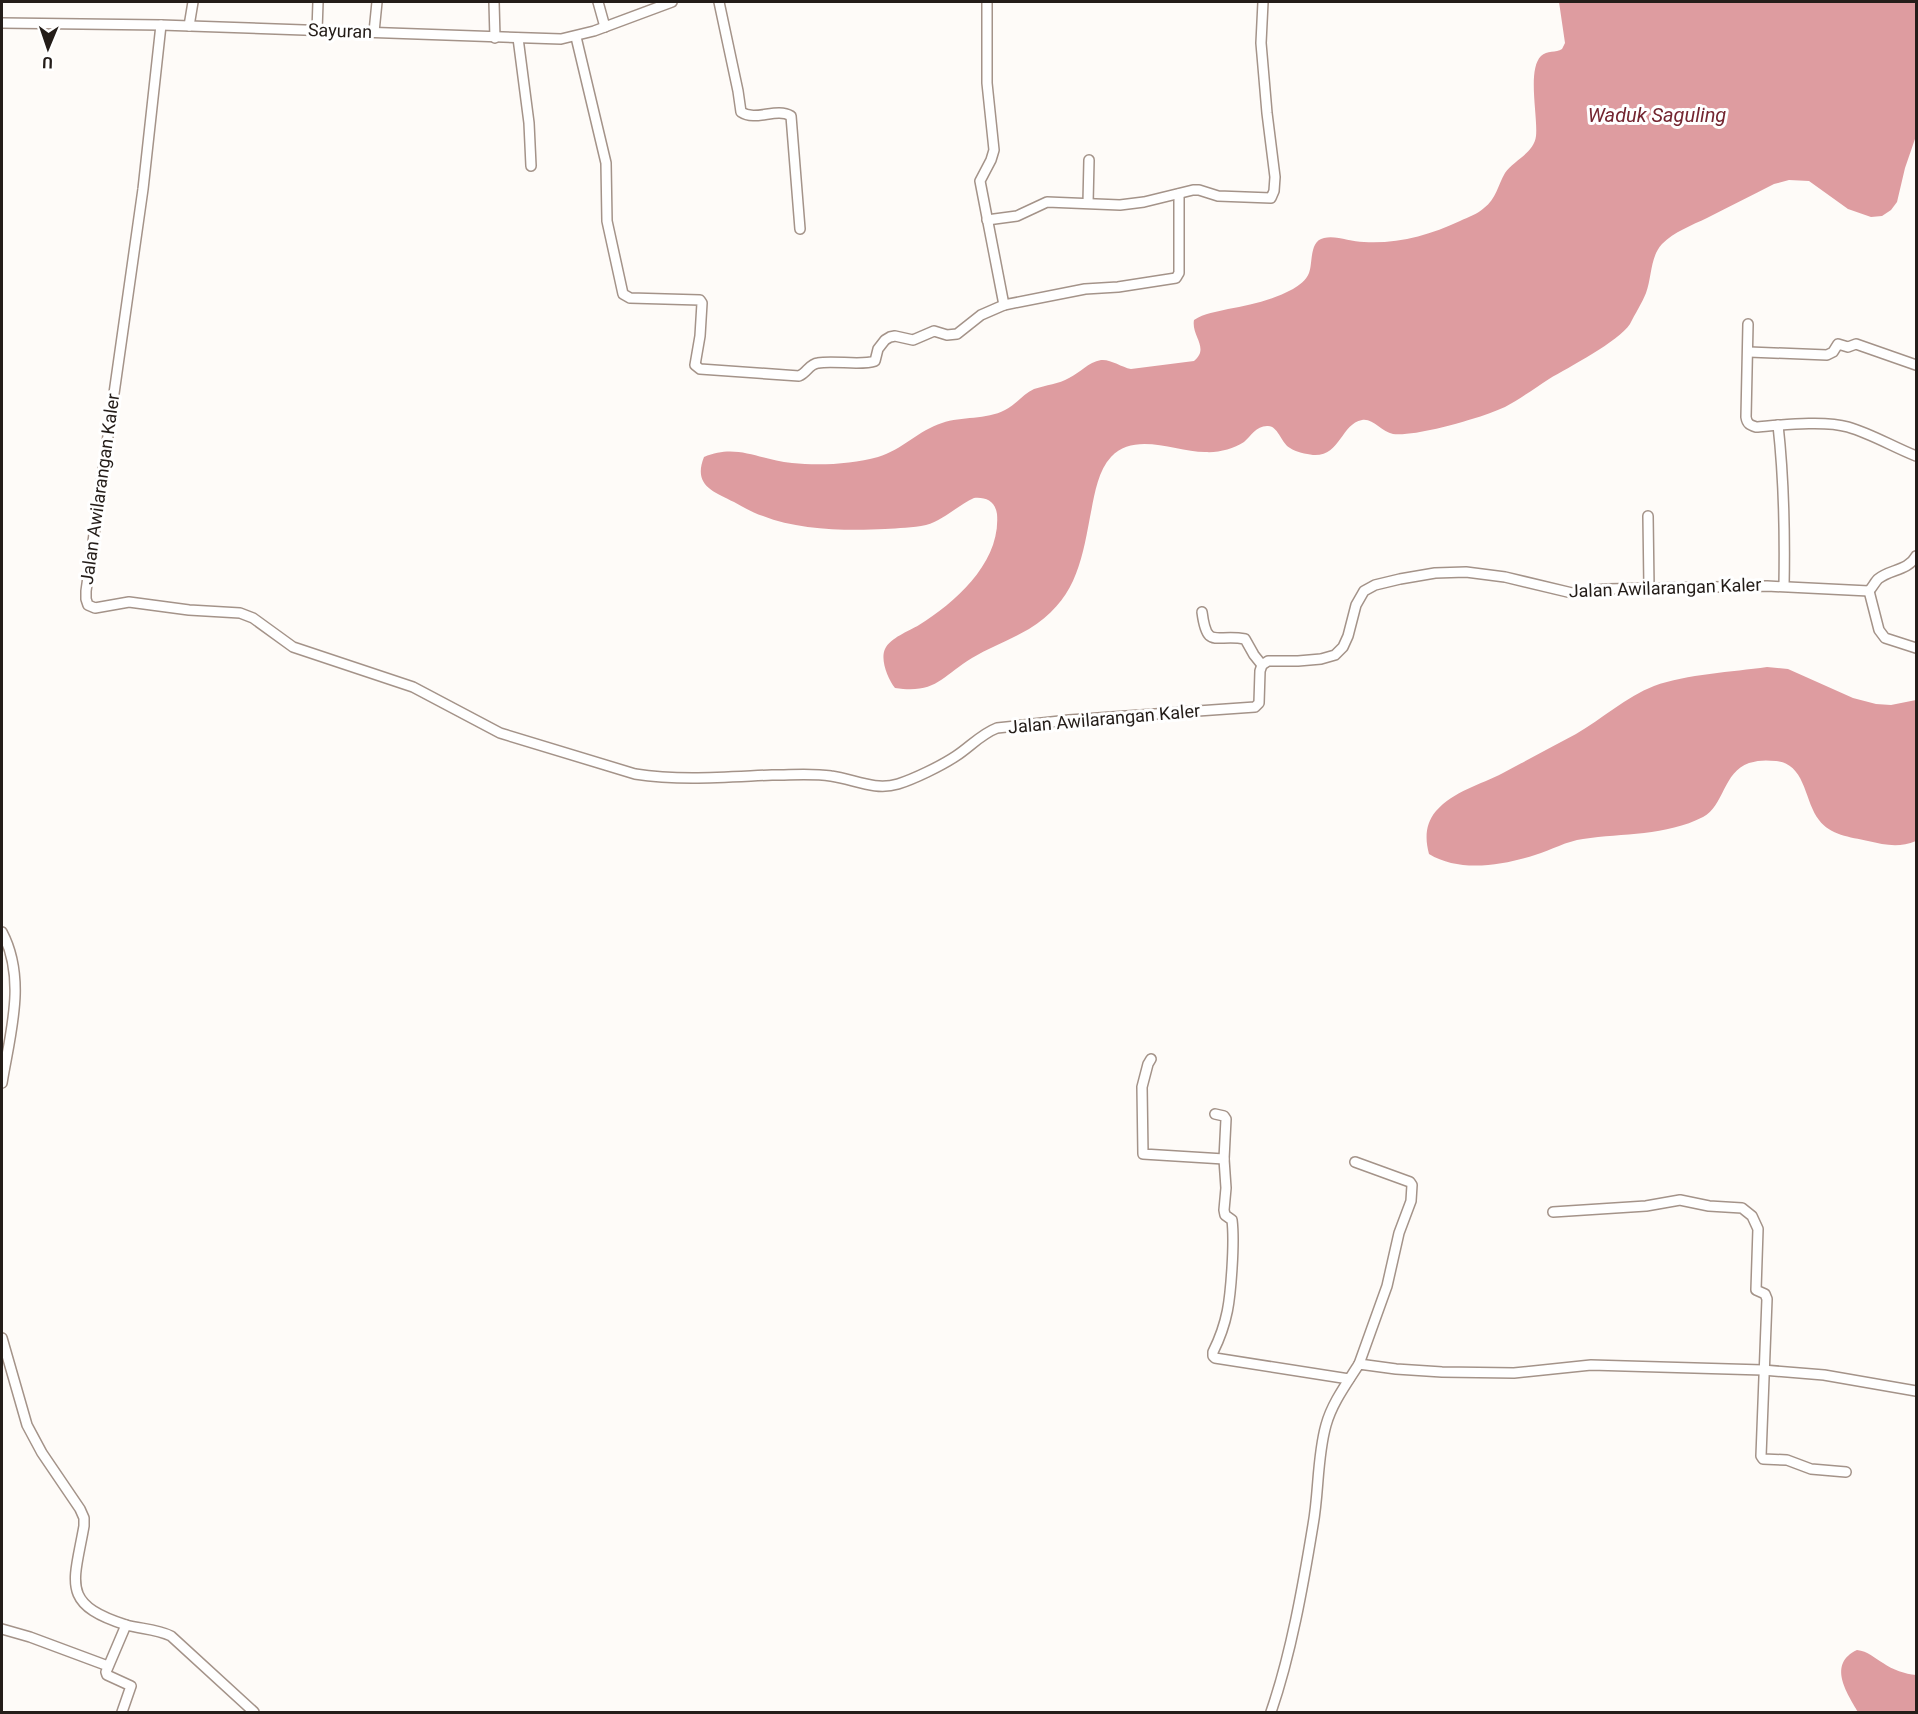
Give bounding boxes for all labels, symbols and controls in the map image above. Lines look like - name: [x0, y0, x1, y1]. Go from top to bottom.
- north arrow: [18, 18, 78, 78]
- street label: Sayuran: [308, 19, 372, 42]
- text: U: [42, 53, 53, 72]
- water label: Waduk Saguling: [1588, 103, 1726, 127]
- street label: Jalan Awilarangan Kaler: [76, 392, 123, 586]
- street label: Jalan Awilarangan Kaler: [1568, 574, 1762, 601]
- street label: Jalan Awilarangan Kaler: [1007, 700, 1201, 737]

